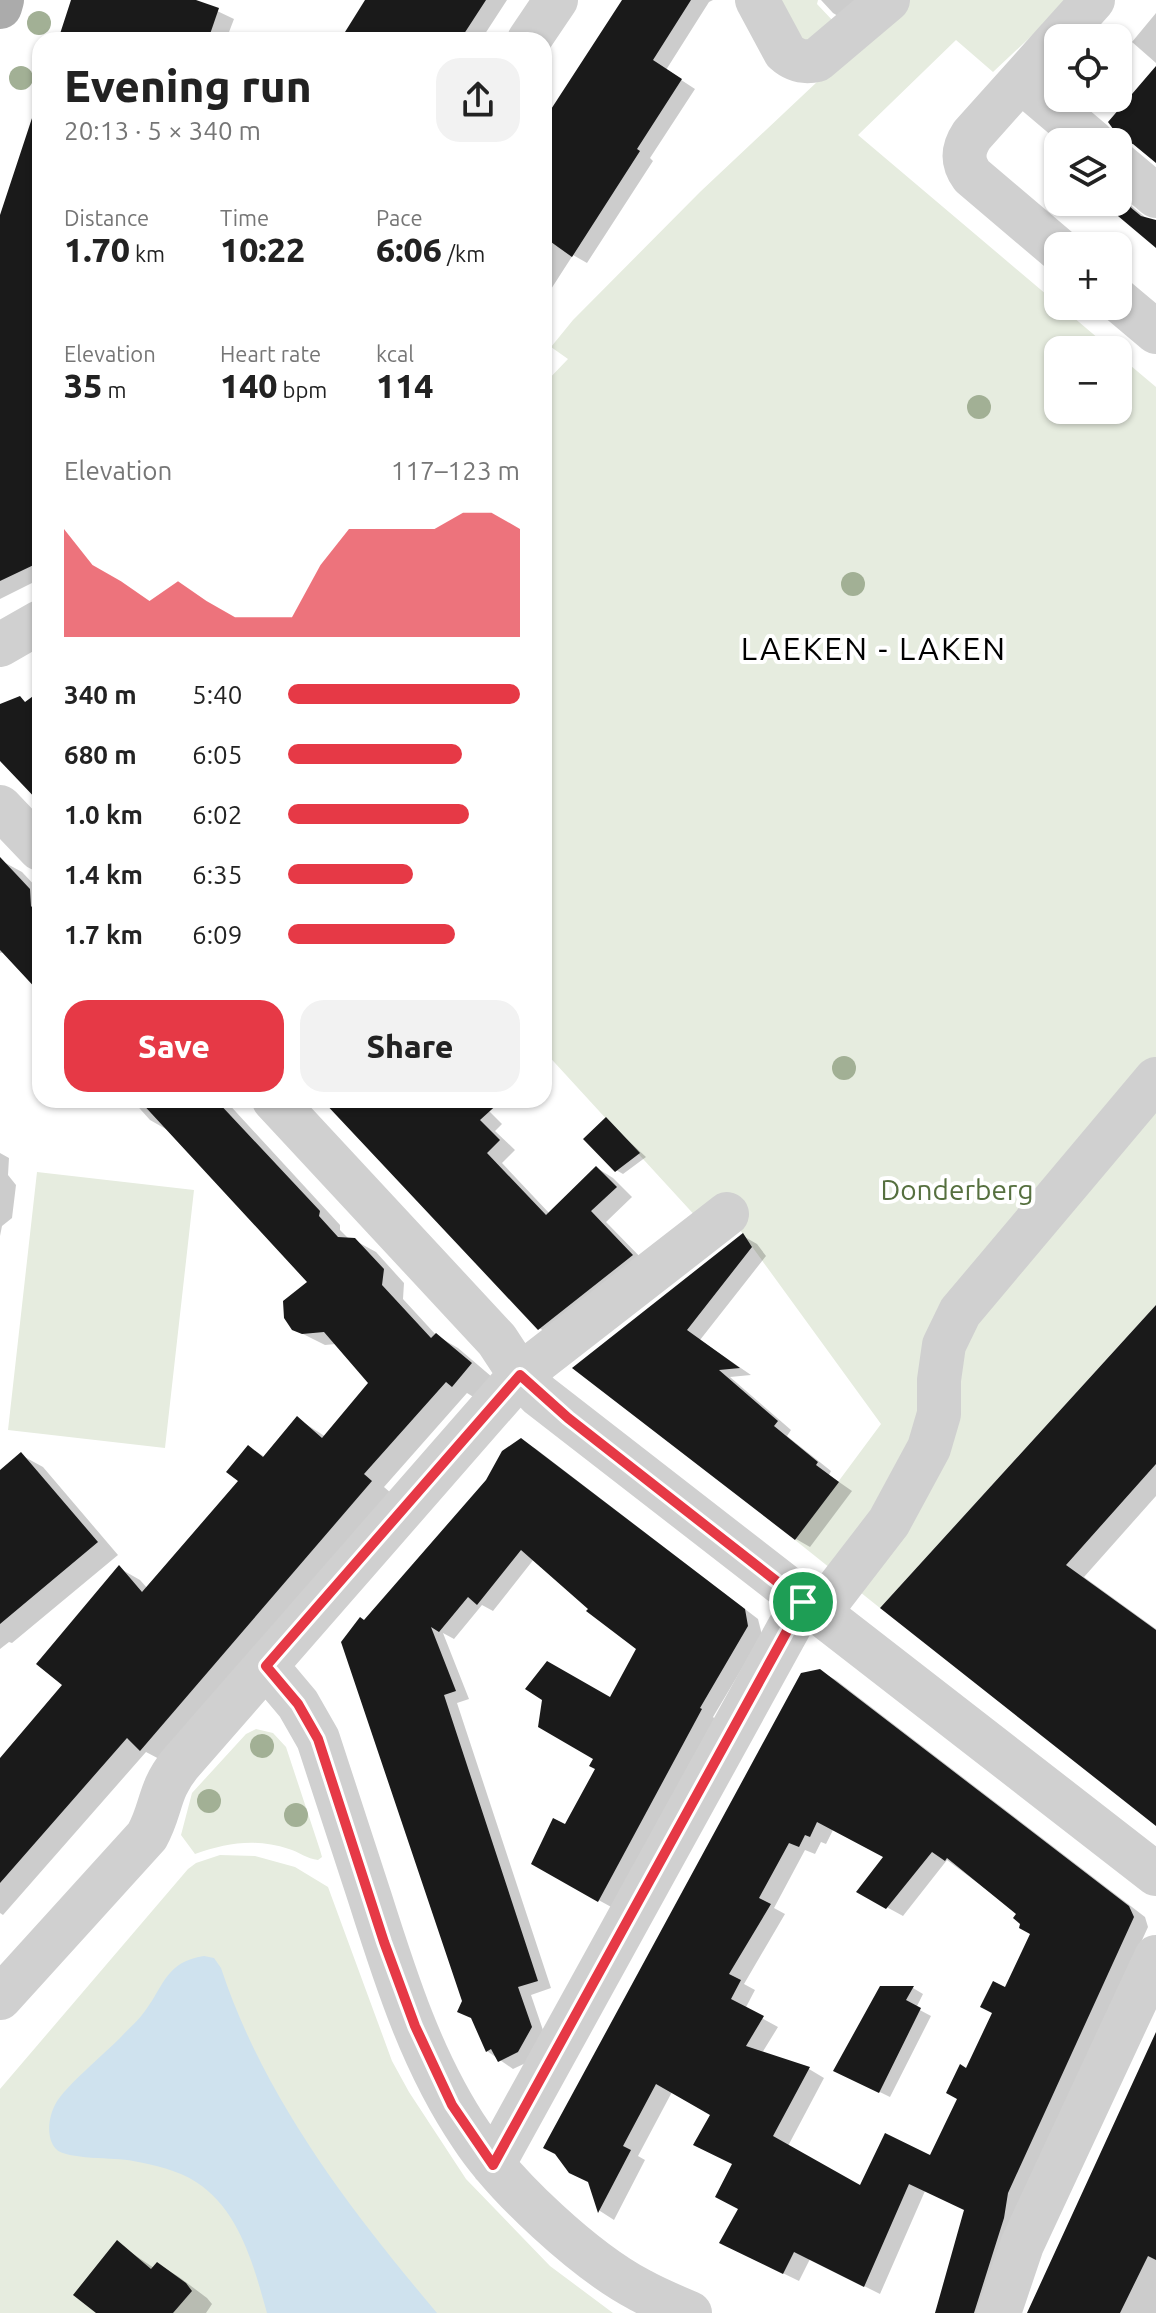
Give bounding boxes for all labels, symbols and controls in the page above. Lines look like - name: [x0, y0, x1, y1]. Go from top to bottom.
- map controls: [1044, 24, 1132, 424]
- button: locate: [1044, 24, 1132, 112]
- button: share: [436, 58, 520, 142]
- text: Evening run: [64, 61, 312, 110]
- text: 20:13 · 5 × 340 m: [64, 116, 261, 145]
- button: layers: [1044, 128, 1132, 216]
- text: Distance: [64, 205, 149, 230]
- text: Time: [220, 205, 269, 230]
- text: Pace: [376, 205, 423, 230]
- text: 1.70: [64, 230, 130, 268]
- text: 10:22: [220, 230, 305, 268]
- text: 6:06: [376, 230, 442, 268]
- button: +: [1044, 232, 1132, 320]
- text: km: [130, 241, 165, 266]
- text: /km: [442, 241, 485, 266]
- button: −: [1044, 336, 1132, 424]
- text: Elevation: [64, 341, 156, 366]
- text: Heart rate: [220, 341, 321, 366]
- text: kcal: [376, 341, 414, 366]
- text: 35: [64, 366, 102, 404]
- text: 140: [220, 366, 278, 404]
- text: 114: [376, 366, 434, 404]
- text: m: [102, 377, 126, 402]
- text: bpm: [278, 377, 327, 402]
- text: Elevation: [64, 456, 172, 485]
- text: 117–123 m: [391, 456, 520, 485]
- district label: LAEKEN - LAKEN: [741, 630, 1007, 666]
- text: 340 m: [64, 680, 137, 709]
- text: 5:40: [192, 680, 242, 709]
- text: 680 m: [64, 740, 137, 769]
- text: 6:05: [192, 740, 242, 769]
- text: 1.0 km: [64, 800, 143, 829]
- text: 6:02: [192, 800, 242, 829]
- text: 1.4 km: [64, 860, 143, 889]
- text: 6:35: [192, 860, 242, 889]
- text: 1.7 km: [64, 920, 143, 949]
- text: 6:09: [192, 920, 242, 949]
- button: Save: [64, 1000, 284, 1092]
- button: Share: [300, 1000, 520, 1092]
- park label: Donderberg: [880, 1174, 1034, 1205]
- pin: [769, 1568, 837, 1636]
- icon: arrive: [781, 1580, 825, 1624]

